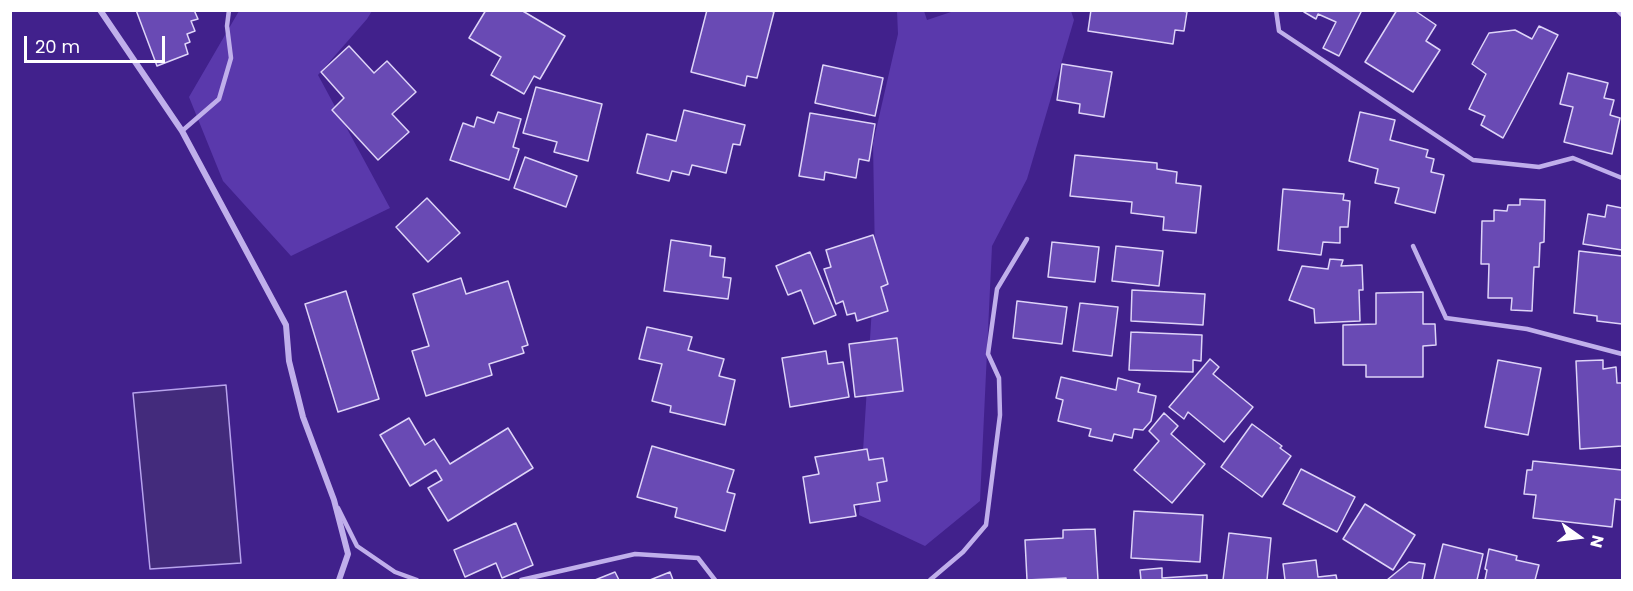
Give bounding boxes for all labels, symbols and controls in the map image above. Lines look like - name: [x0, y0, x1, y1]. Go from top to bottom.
- scale bar: [27, 24, 168, 62]
- text: 20 m: [35, 34, 80, 59]
- north arrow: [1549, 507, 1609, 567]
- text: N: [1584, 533, 1610, 550]

